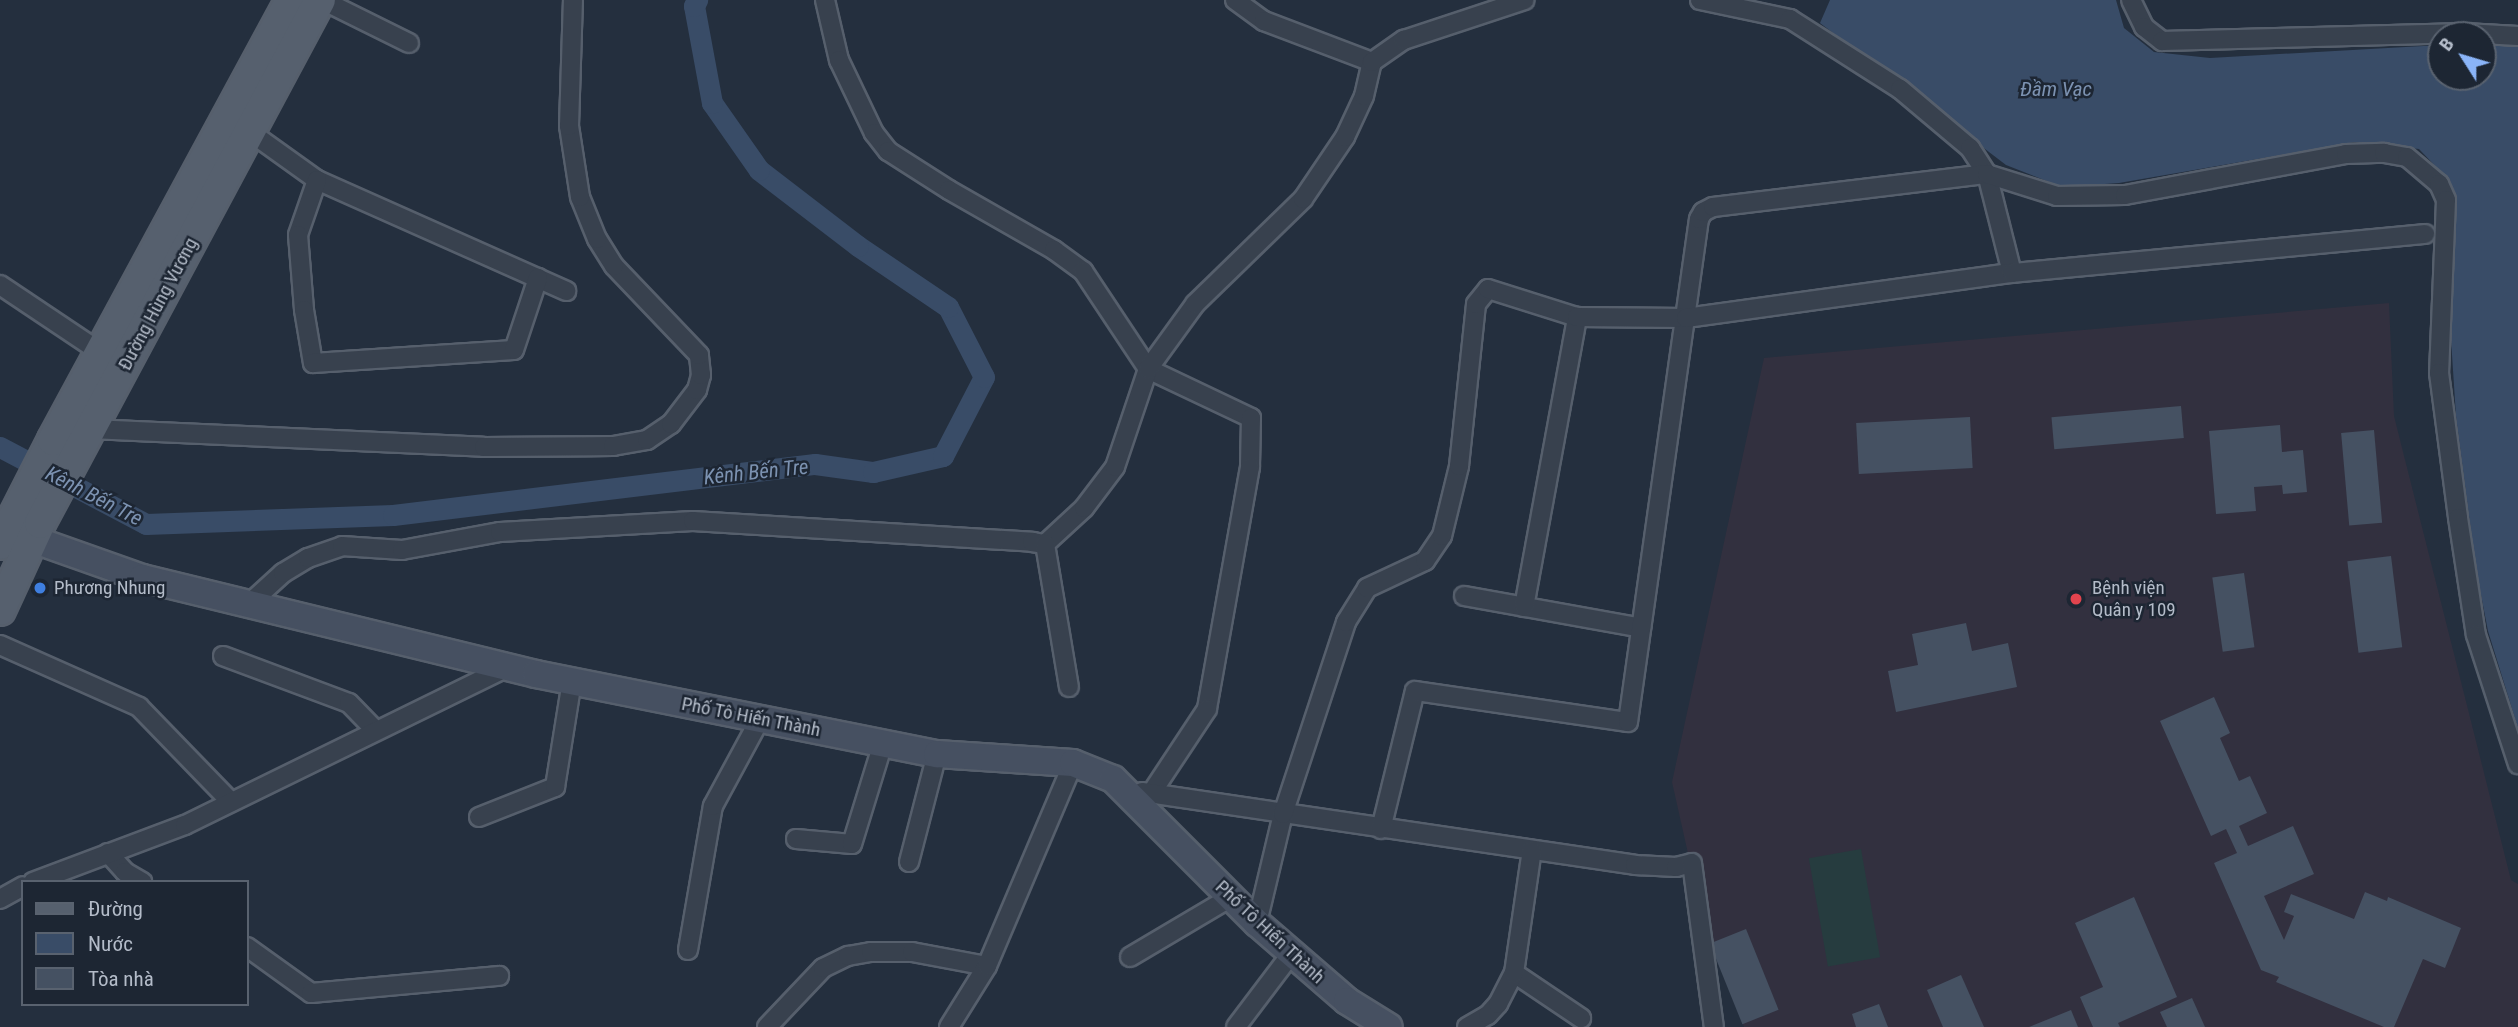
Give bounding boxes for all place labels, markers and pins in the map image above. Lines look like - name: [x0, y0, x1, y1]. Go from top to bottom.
- place label: Phương Nhung: [54, 577, 165, 599]
- place label: Bệnh viện Quân y 109: [2092, 577, 2176, 621]
- marker: Phương Nhung: [32, 580, 48, 596]
- marker: Bệnh viện Quân y 109: [2066, 589, 2086, 609]

